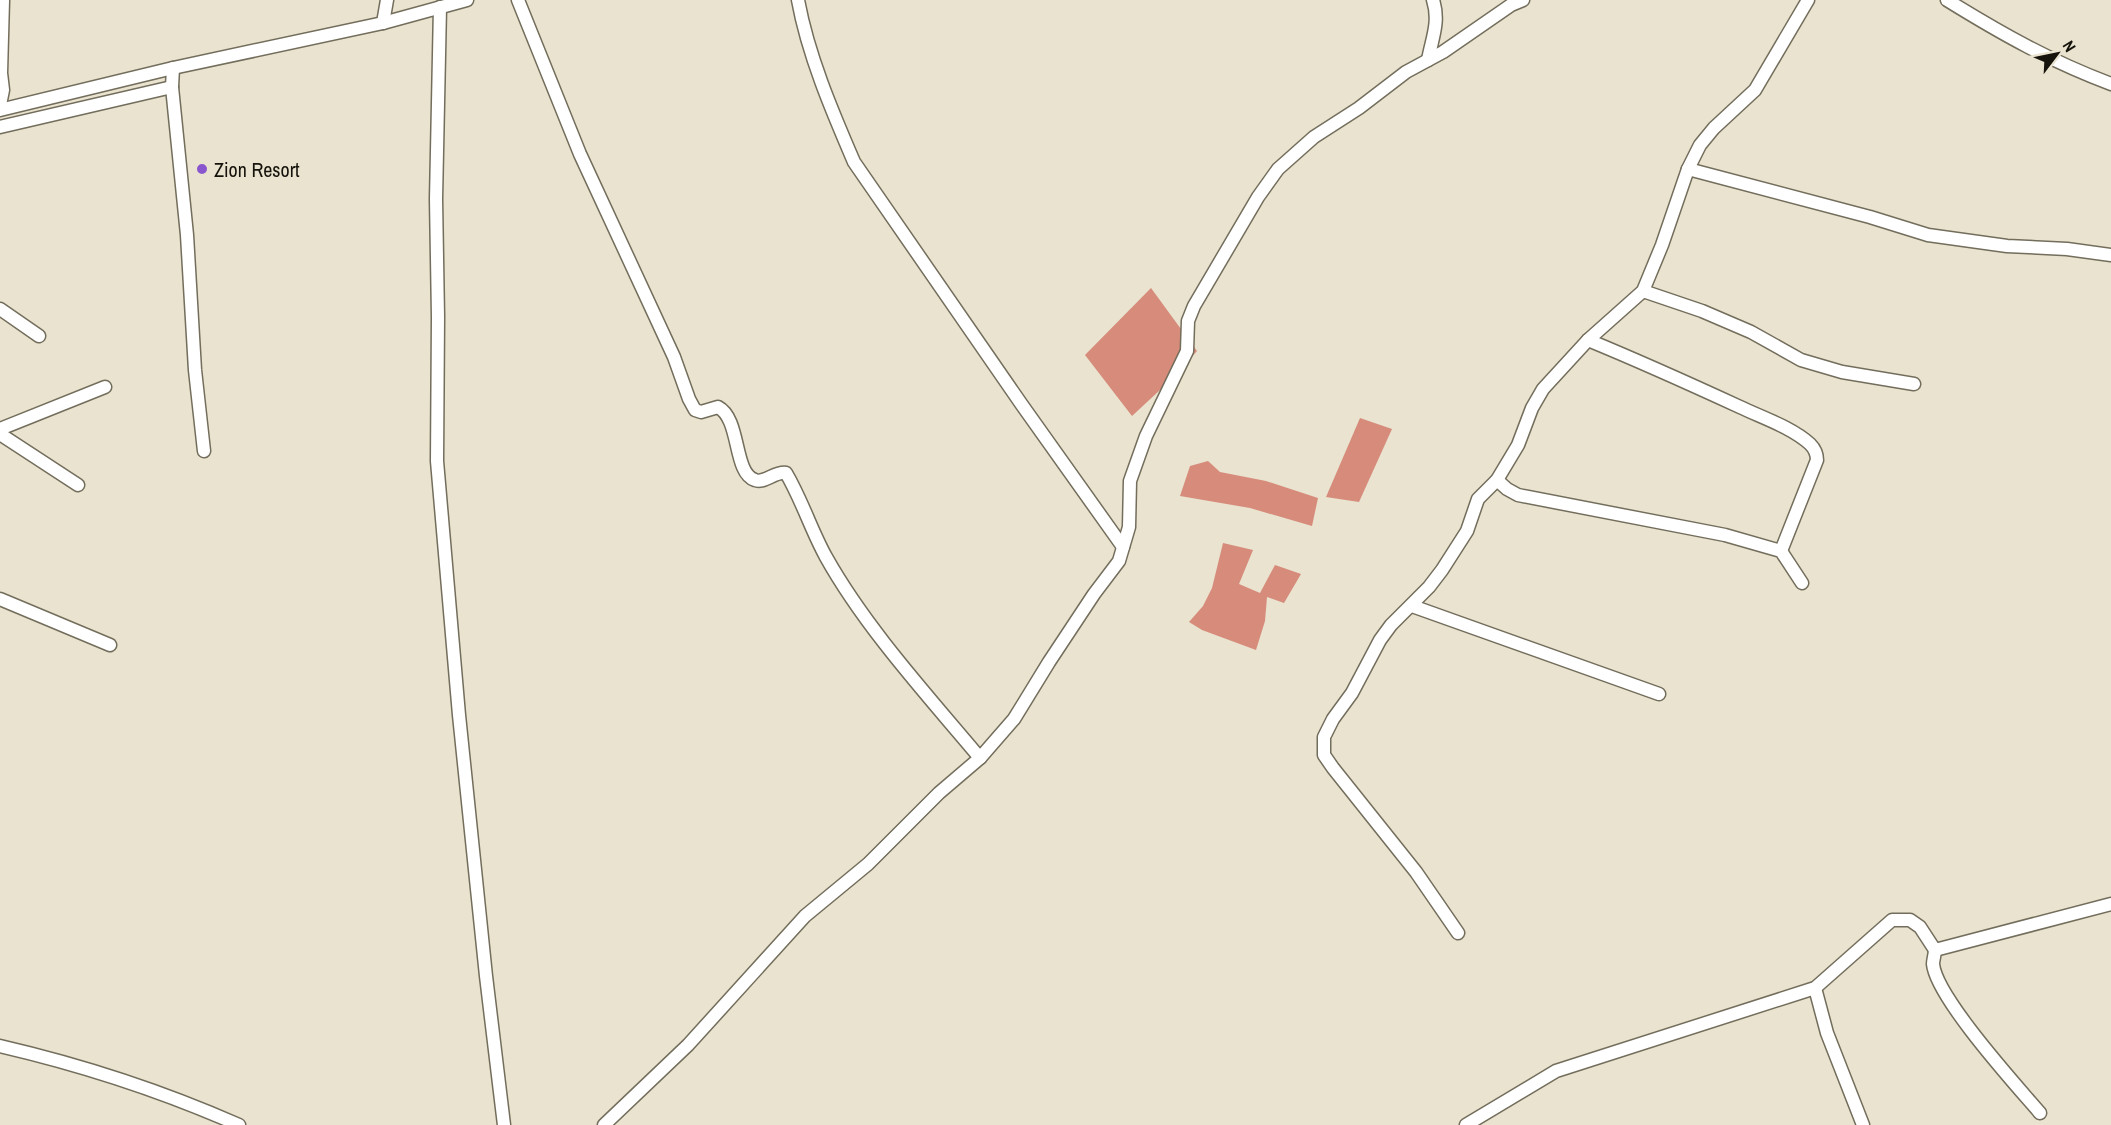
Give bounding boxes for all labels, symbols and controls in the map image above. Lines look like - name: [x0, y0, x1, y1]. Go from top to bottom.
- north arrow: [2027, 24, 2087, 84]
- text: N: [2058, 36, 2082, 56]
- place label: Zion Resort: [214, 156, 300, 183]
- marker: Zion Resort: [195, 162, 209, 176]

